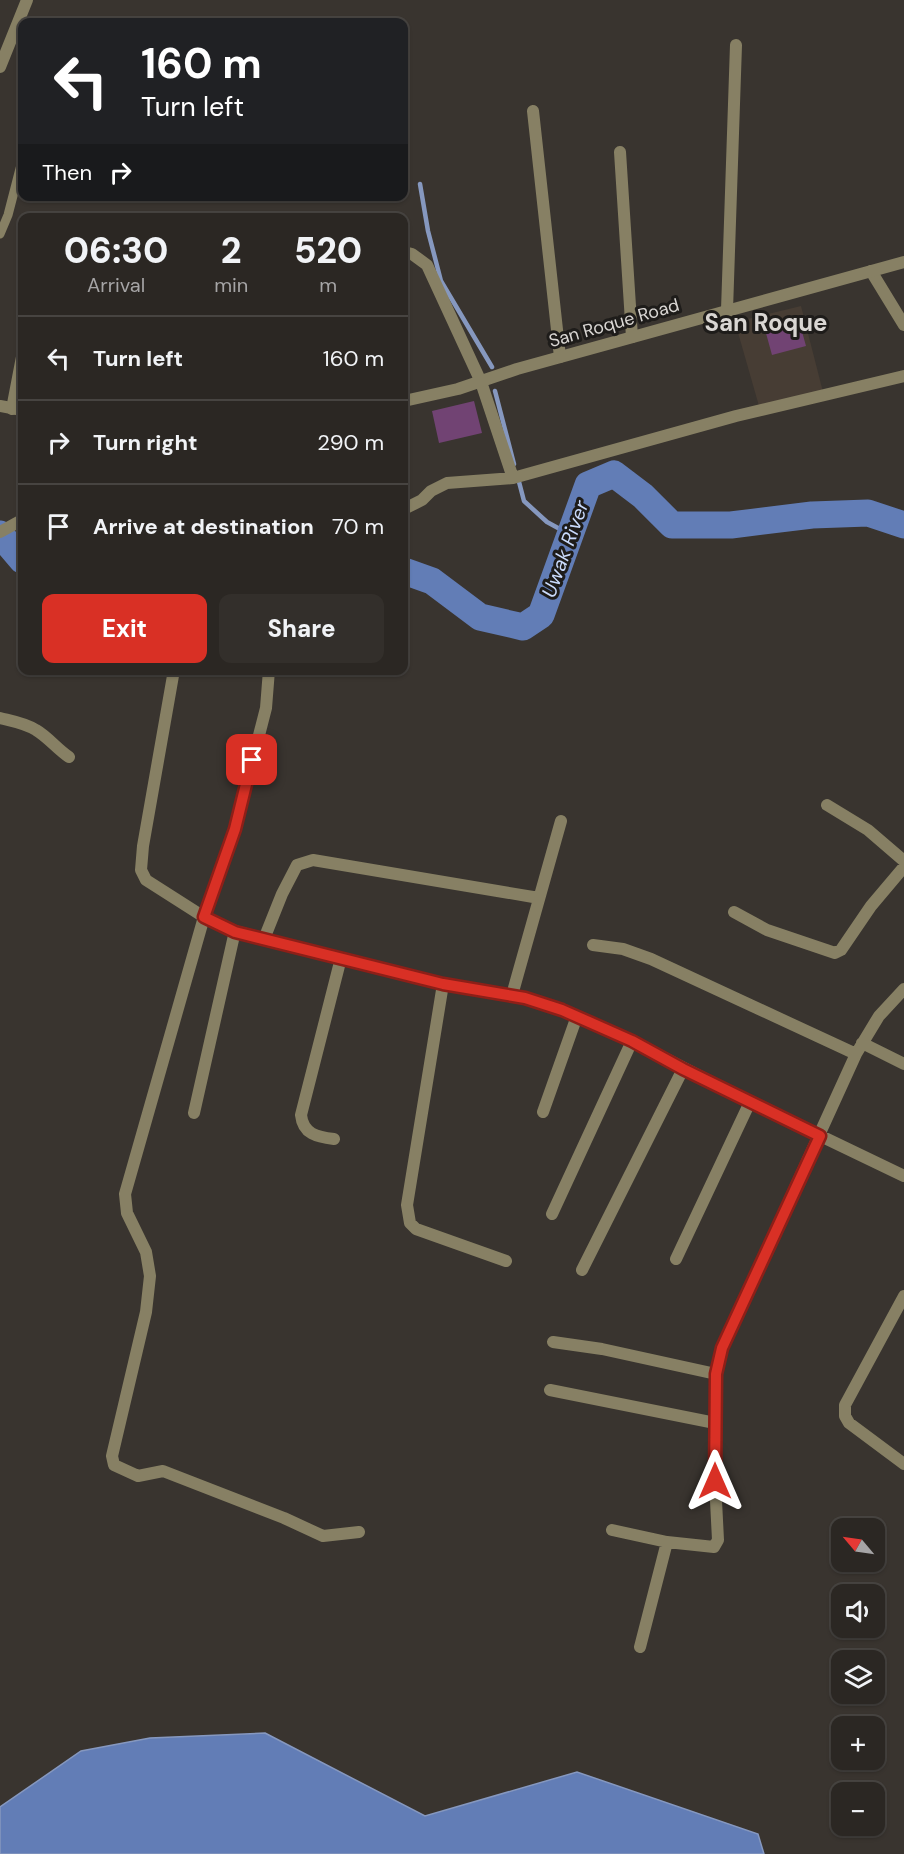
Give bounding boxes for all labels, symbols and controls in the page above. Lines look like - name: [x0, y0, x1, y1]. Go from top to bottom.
- text: 160 m: [141, 36, 262, 91]
- icon: left: [42, 42, 120, 120]
- text: Turn left: [141, 89, 244, 124]
- icon: right: [104, 156, 137, 189]
- text: Then: [42, 158, 92, 187]
- text: 06:30: [64, 227, 168, 274]
- text: 2: [221, 227, 242, 274]
- text: 520: [294, 227, 362, 274]
- text: Arrival: [87, 272, 145, 298]
- text: min: [214, 272, 248, 298]
- text: m: [319, 272, 337, 298]
- street label: San Roque Road: [546, 293, 682, 353]
- district label: San Roque: [704, 307, 828, 338]
- icon: left: [42, 342, 75, 375]
- text: Turn left: [93, 344, 183, 373]
- text: 160 m: [323, 344, 384, 373]
- icon: right: [42, 426, 75, 459]
- text: Turn right: [93, 428, 198, 457]
- text: 290 m: [317, 428, 384, 457]
- water label: Uwak River: [535, 496, 595, 601]
- icon: arrive: [42, 510, 75, 543]
- text: Arrive at destination: [93, 512, 314, 541]
- text: 70 m: [332, 512, 384, 541]
- button: Exit: [42, 594, 207, 663]
- button: Share: [219, 594, 384, 663]
- pin: [226, 734, 277, 785]
- icon: arrive: [235, 743, 268, 776]
- position arrow: [683, 1449, 747, 1513]
- north arrow: [831, 1518, 885, 1572]
- map controls: [831, 1518, 885, 1836]
- button: sound: [831, 1584, 885, 1638]
- button: layers: [831, 1650, 885, 1704]
- button: +: [831, 1716, 885, 1770]
- button: −: [831, 1782, 885, 1836]

